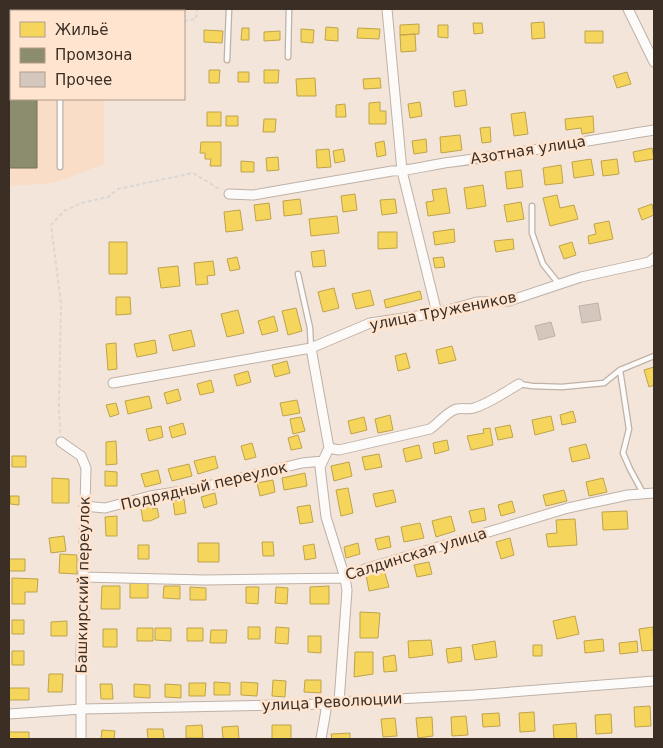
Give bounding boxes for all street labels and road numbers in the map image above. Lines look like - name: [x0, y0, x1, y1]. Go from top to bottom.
- street label: Азотная улица: [469, 132, 587, 168]
- street label: улица Тружеников: [368, 288, 518, 334]
- street label: Подрядный переулок: [119, 458, 289, 514]
- street label: Башкирский переулок: [72, 496, 94, 674]
- street label: Салдинская улица: [343, 524, 489, 584]
- street label: улица Революции: [261, 689, 403, 715]

